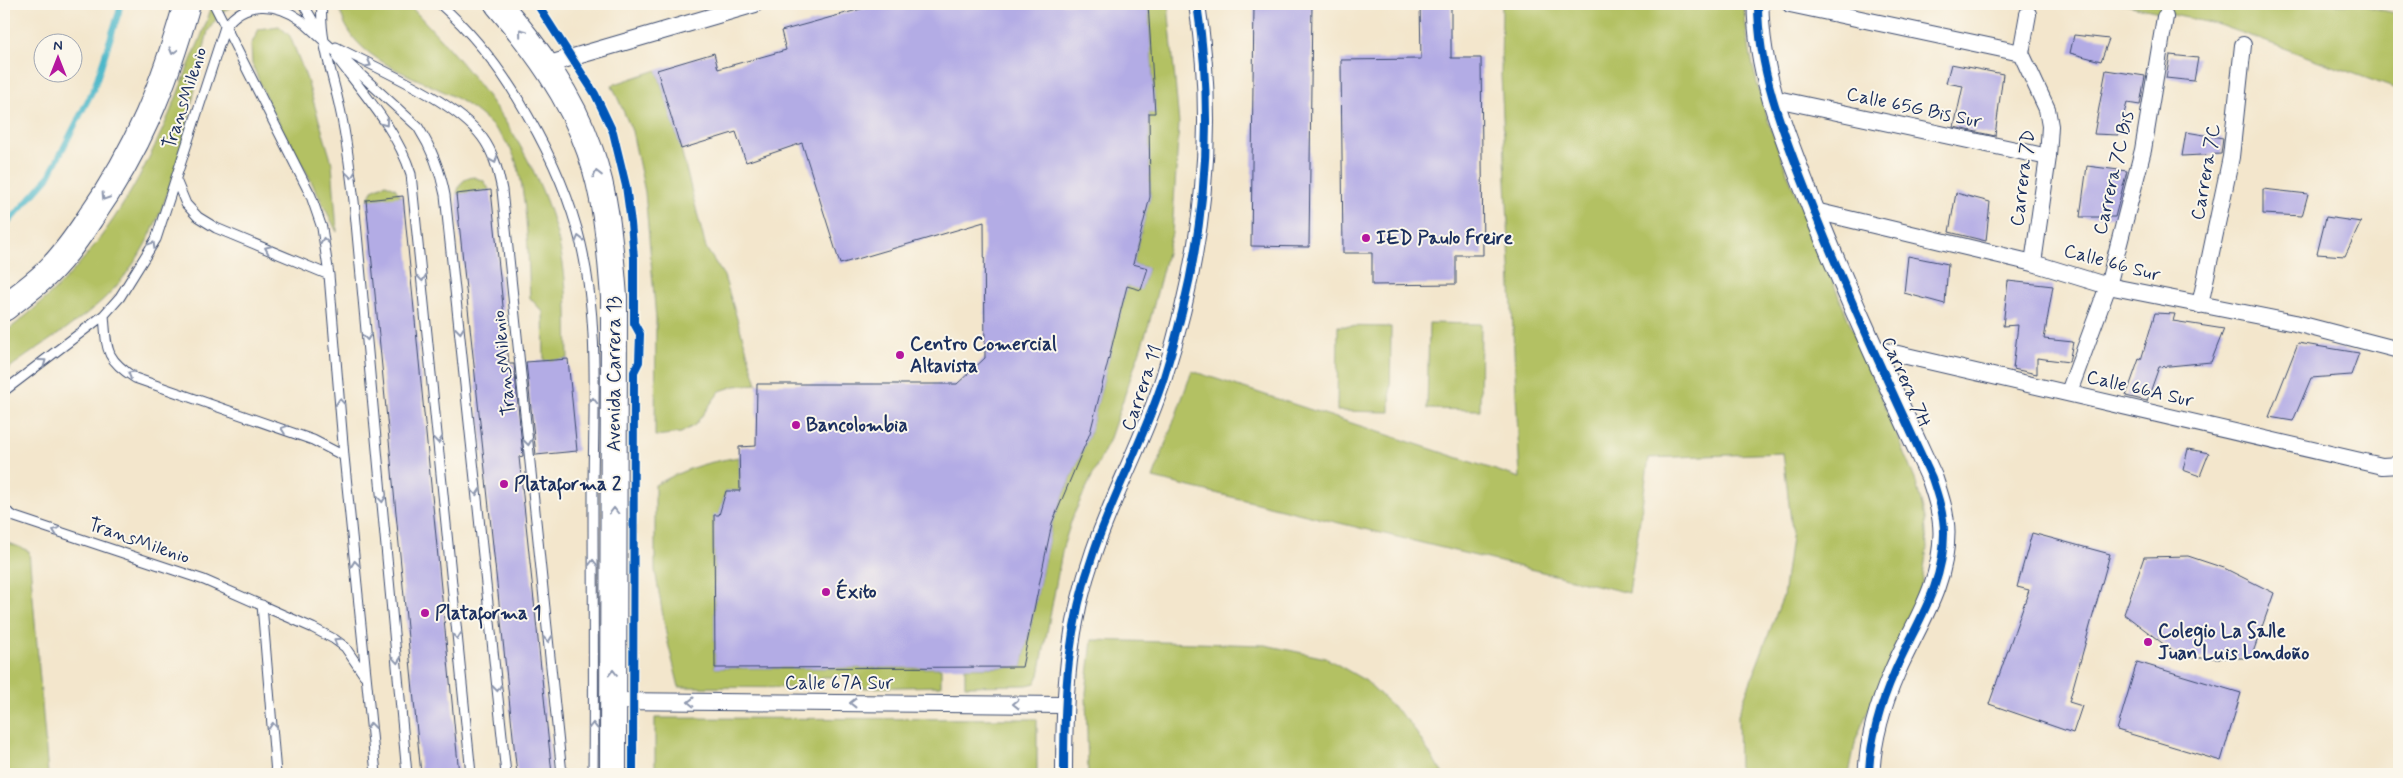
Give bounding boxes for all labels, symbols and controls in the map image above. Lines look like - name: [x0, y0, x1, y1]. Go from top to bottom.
- one-way arrow: [518, 28, 527, 37]
- north arrow: [32, 32, 82, 82]
- text: N: [53, 37, 63, 55]
- street label: TransMilenio: [157, 44, 213, 152]
- one-way arrow: [169, 46, 179, 54]
- one-way arrow: [363, 58, 372, 68]
- street label: Calle 65G Bis Sur: [1844, 81, 1984, 135]
- street label: Carrera 7C Bis: [2088, 109, 2140, 237]
- one-way arrow: [379, 117, 388, 127]
- street label: Carrera 7C: [2185, 121, 2227, 222]
- street label: Carrera 7D: [2005, 128, 2041, 228]
- one-way arrow: [487, 155, 498, 164]
- one-way arrow: [592, 170, 603, 179]
- one-way arrow: [345, 171, 356, 179]
- one-way arrow: [101, 192, 111, 201]
- place label: IED Paulo Freire: [1376, 226, 1513, 251]
- marker: IED Paulo Freire: [1360, 232, 1372, 244]
- one-way arrow: [574, 235, 585, 244]
- one-way arrow: [320, 236, 330, 245]
- street label: Calle 66 Sur: [2061, 238, 2163, 288]
- one-way arrow: [146, 241, 156, 250]
- one-way arrow: [264, 244, 273, 255]
- one-way arrow: [416, 274, 427, 282]
- street label: Avenida Carrera 13: [602, 296, 627, 452]
- street label: TransMilenio: [486, 309, 522, 417]
- one-way arrow: [454, 326, 465, 334]
- place label: Centro Comercial Altavista: [910, 332, 1057, 379]
- one-way arrow: [361, 333, 372, 341]
- street label: Carrera 7H: [1875, 333, 1937, 431]
- street label: Carrera 11: [1116, 342, 1168, 434]
- marker: Centro Comercial Altavista: [894, 349, 906, 361]
- one-way arrow: [37, 359, 47, 368]
- street label: Calle 66A Sur: [2084, 365, 2196, 414]
- one-way arrow: [127, 371, 136, 381]
- one-way arrow: [588, 396, 598, 404]
- one-way arrow: [334, 398, 345, 406]
- place label: Bancolombia: [806, 413, 908, 438]
- marker: Bancolombia: [790, 419, 802, 431]
- one-way arrow: [280, 425, 288, 435]
- one-way arrow: [432, 436, 443, 444]
- one-way arrow: [522, 439, 533, 447]
- place label: Plataforma 2: [514, 472, 622, 500]
- marker: Plataforma 2: [498, 478, 510, 490]
- one-way arrow: [470, 488, 481, 496]
- one-way arrow: [376, 495, 387, 503]
- one-way arrow: [609, 506, 619, 514]
- street label: TransMilenio: [85, 512, 193, 570]
- one-way arrow: [52, 526, 60, 536]
- one-way arrow: [588, 559, 598, 566]
- one-way arrow: [350, 560, 361, 568]
- place label: Éxito: [836, 578, 877, 605]
- marker: Éxito: [820, 586, 832, 598]
- place label: Plataforma 1: [435, 601, 542, 629]
- marker: Plataforma 1: [419, 607, 431, 619]
- place label: Colegio La Salle Juan Luis Londoño: [2158, 619, 2309, 666]
- one-way arrow: [451, 633, 462, 641]
- one-way arrow: [542, 635, 553, 643]
- marker: Colegio La Salle Juan Luis Londoño: [2142, 636, 2154, 648]
- one-way arrow: [333, 638, 342, 647]
- one-way arrow: [391, 657, 402, 665]
- one-way arrow: [608, 669, 618, 676]
- street label: Calle 67A Sur: [785, 671, 893, 696]
- one-way arrow: [491, 684, 502, 692]
- one-way arrow: [686, 696, 694, 707]
- one-way arrow: [849, 698, 856, 708]
- one-way arrow: [1011, 699, 1019, 709]
- one-way arrow: [267, 721, 278, 729]
- one-way arrow: [366, 721, 377, 729]
- one-way arrow: [588, 721, 598, 729]

